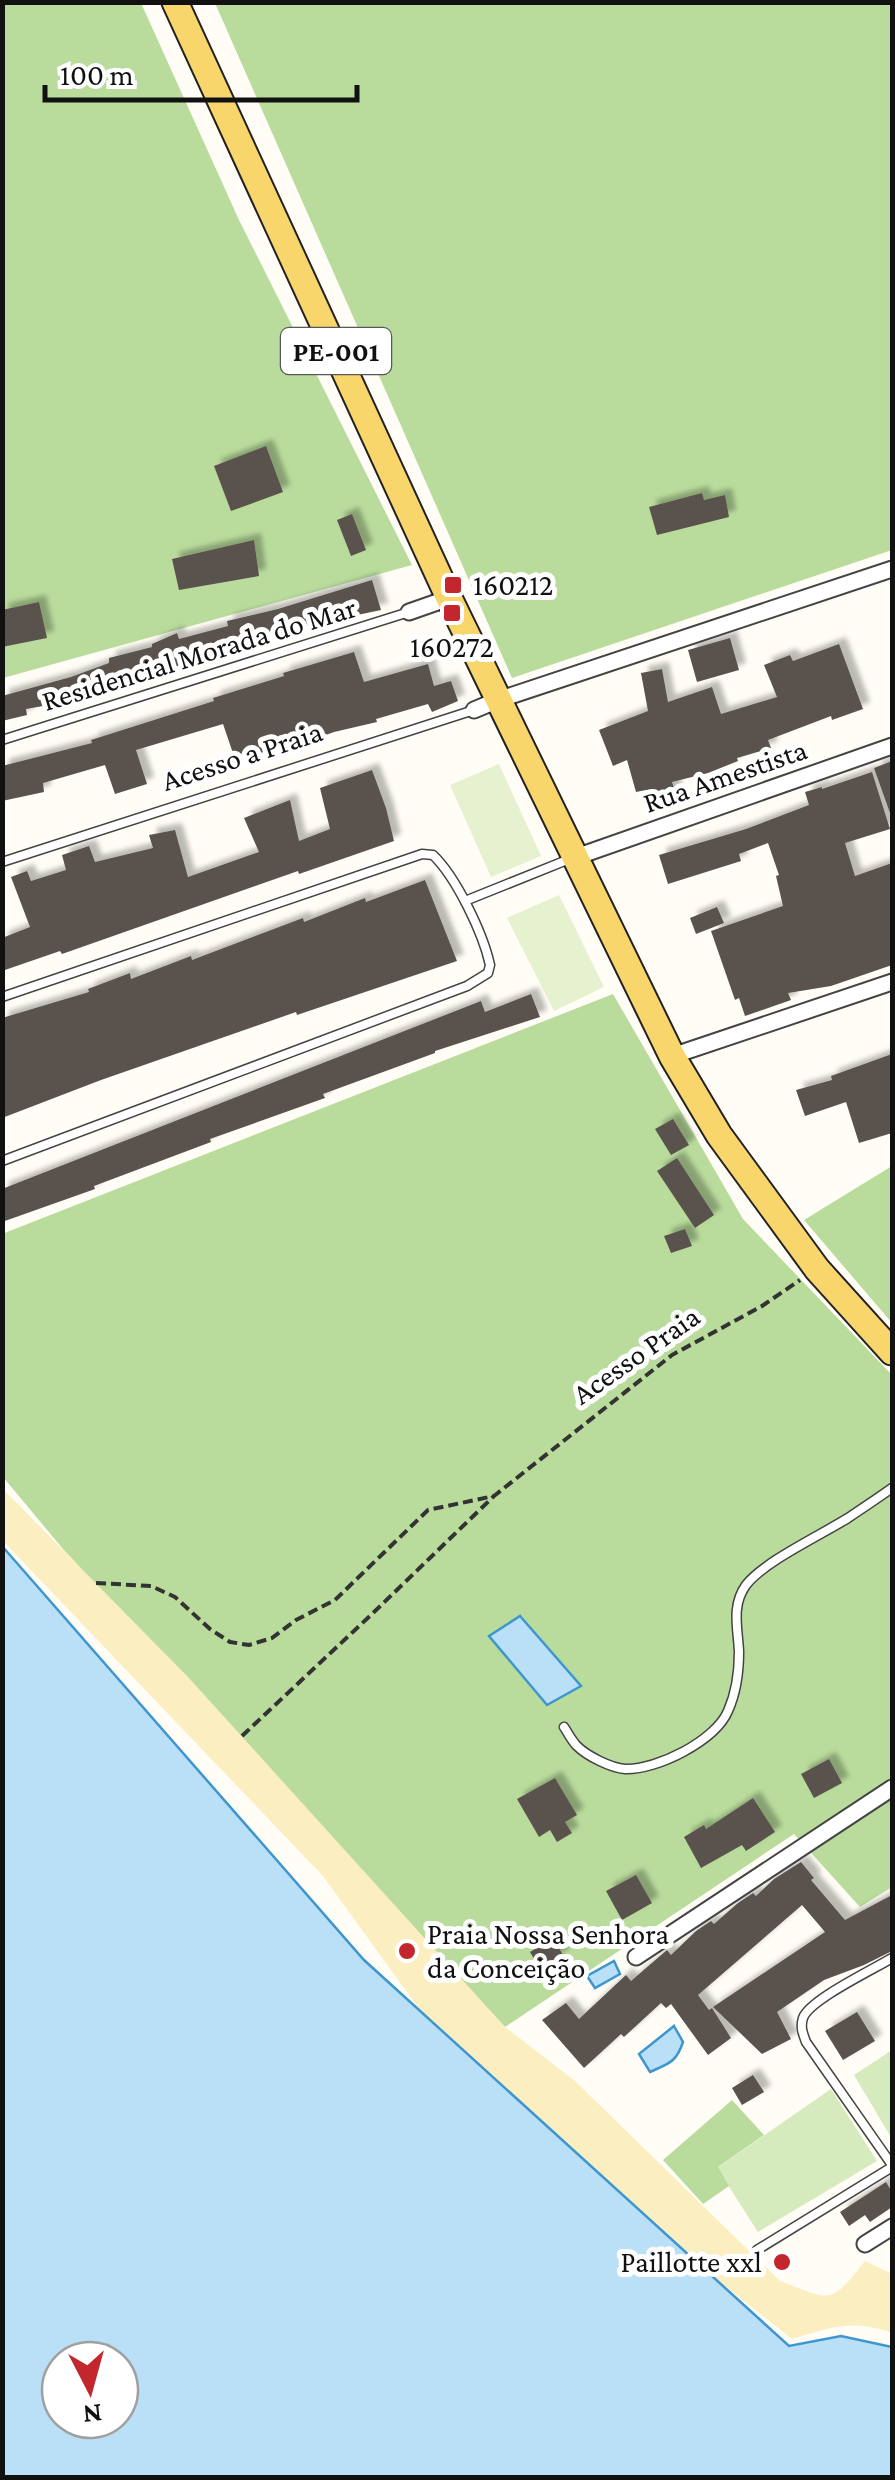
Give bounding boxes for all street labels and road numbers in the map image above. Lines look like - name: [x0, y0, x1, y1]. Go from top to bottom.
- road number: PE-001: [281, 328, 391, 374]
- street label: Residencial Morada do Mar: [38, 590, 360, 717]
- street label: Acesso a Praia: [157, 714, 326, 797]
- street label: Rua Amestista: [639, 732, 811, 819]
- street label: Acesso Praia: [566, 1299, 706, 1410]

